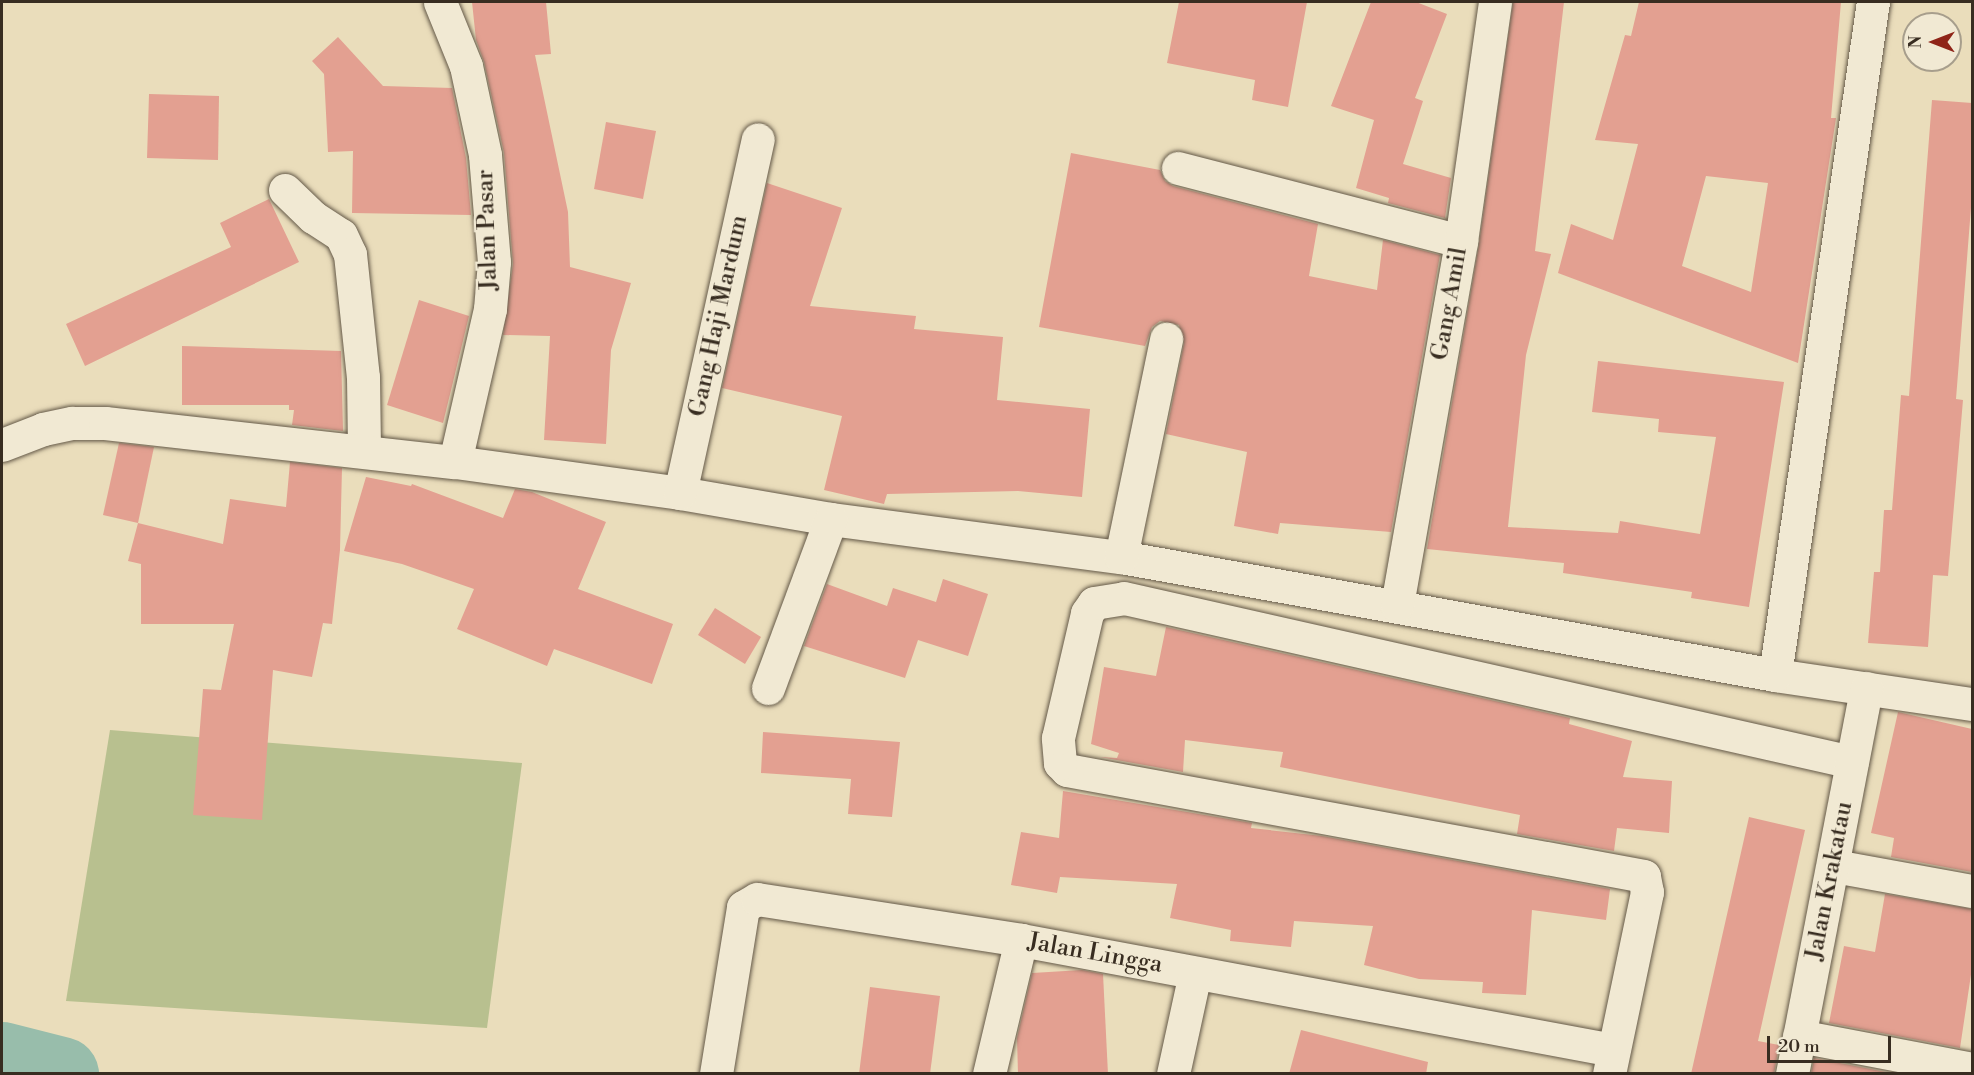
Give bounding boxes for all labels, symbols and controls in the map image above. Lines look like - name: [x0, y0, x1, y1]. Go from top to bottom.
- north arrow: [1902, 12, 1962, 72]
- text: N: [1906, 36, 1926, 48]
- street label: Jalan Pasar: [471, 169, 505, 291]
- street label: Gang Haji Mardum: [684, 213, 754, 419]
- street label: Gang Amil: [1426, 245, 1474, 363]
- street label: Jalan Krakatau: [1801, 799, 1859, 963]
- street label: Jalan Lingga: [1026, 928, 1164, 980]
- scale bar: [1770, 1024, 1894, 1062]
- text: 20 m: [1778, 1035, 1820, 1058]

